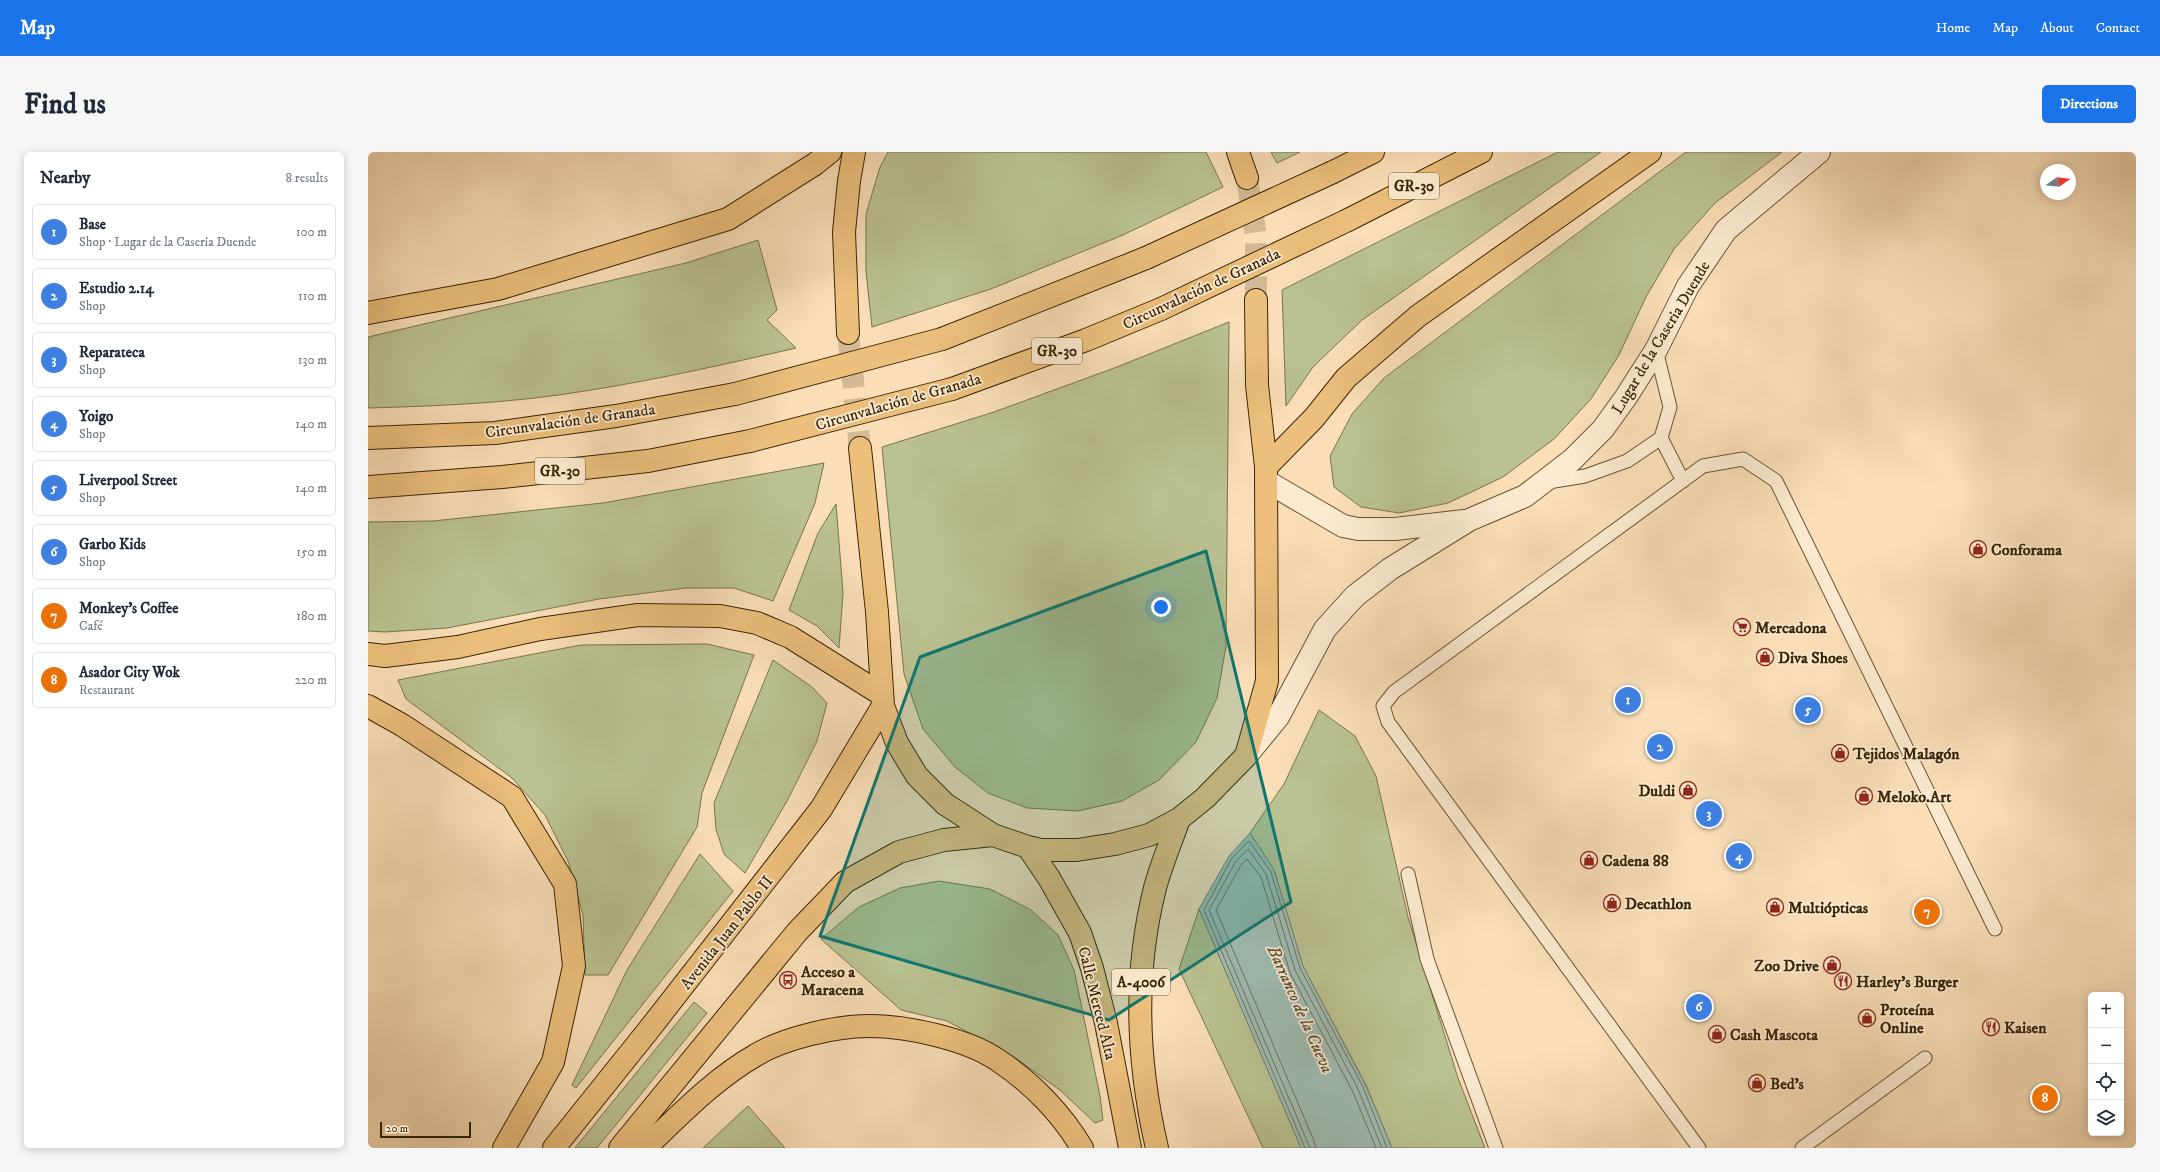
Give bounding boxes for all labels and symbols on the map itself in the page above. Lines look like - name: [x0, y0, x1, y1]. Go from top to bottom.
- north arrow: [2040, 164, 2076, 200]
- road number: GR-30: [1389, 173, 1439, 199]
- street label: Circunvalación de Granada: [1120, 244, 1284, 334]
- street label: Lugar de la Caseria Duende: [1607, 257, 1715, 418]
- road number: GR-30: [1032, 338, 1082, 364]
- street label: Circunvalación de Granada: [813, 369, 984, 435]
- street label: Circunvalación de Granada: [484, 399, 657, 443]
- road number: GR-30: [535, 458, 585, 484]
- shop icon: Conforama: [1968, 539, 1988, 559]
- place label: Conforama: [1991, 540, 2063, 560]
- your location: [1151, 597, 1171, 617]
- supermarket icon: Mercadona: [1732, 617, 1752, 637]
- place label: Mercadona: [1755, 618, 1828, 638]
- shop icon: Diva Shoes: [1755, 647, 1775, 667]
- place label: Diva Shoes: [1778, 648, 1848, 668]
- pin: 1: [1615, 685, 1641, 715]
- pin: 5: [1795, 695, 1821, 725]
- pin: 2: [1647, 732, 1673, 762]
- shop icon: Tejidos Malagón: [1830, 743, 1850, 763]
- place label: Tejidos Malagón: [1852, 744, 1960, 764]
- shop icon: Duldi: [1678, 780, 1698, 800]
- place label: Duldi: [1638, 781, 1675, 801]
- shop icon: Meloko.Art: [1854, 786, 1874, 806]
- place label: Meloko.Art: [1877, 787, 1952, 807]
- pin: 3: [1696, 799, 1722, 829]
- pin: 4: [1726, 841, 1752, 871]
- shop icon: Cadena 88: [1579, 850, 1599, 870]
- place label: Cadena 88: [1602, 851, 1669, 871]
- street label: Avenida Juan Pablo II: [676, 871, 778, 994]
- shop icon: Decathlon: [1602, 893, 1622, 913]
- place label: Decathlon: [1625, 894, 1692, 914]
- shop icon: Multiópticas: [1765, 897, 1785, 917]
- pin: 7: [1914, 897, 1940, 927]
- place label: Multiópticas: [1788, 898, 1869, 918]
- water label: Barranco de la Cueva: [1262, 941, 1338, 1077]
- street label: Calle Merced Alta: [1073, 945, 1121, 1062]
- shop icon: Zoo Drive: [1822, 955, 1842, 975]
- place label: Zoo Drive: [1754, 956, 1819, 976]
- place label: Acceso a Maracena: [800, 962, 865, 1000]
- road number: A-4006: [1112, 969, 1170, 995]
- bus stop icon: Acceso a Maracena: [778, 970, 798, 990]
- restaurant icon: Harley's Burger: [1833, 971, 1853, 991]
- place label: Harley's Burger: [1856, 972, 1959, 992]
- pin: 6: [1686, 992, 1712, 1022]
- place label: Proteína Online: [1880, 1000, 1935, 1038]
- shop icon: Proteína Online: [1857, 1008, 1877, 1028]
- restaurant icon: Kaisen: [1981, 1017, 2001, 1037]
- place label: Kaisen: [2004, 1018, 2047, 1038]
- shop icon: Cash Mascota: [1707, 1024, 1727, 1044]
- place label: Cash Mascota: [1730, 1025, 1819, 1045]
- shop icon: Bed's: [1747, 1073, 1767, 1093]
- place label: Bed's: [1770, 1074, 1805, 1094]
- pin: 8: [2032, 1083, 2058, 1113]
- scale bar: [380, 1120, 471, 1139]

